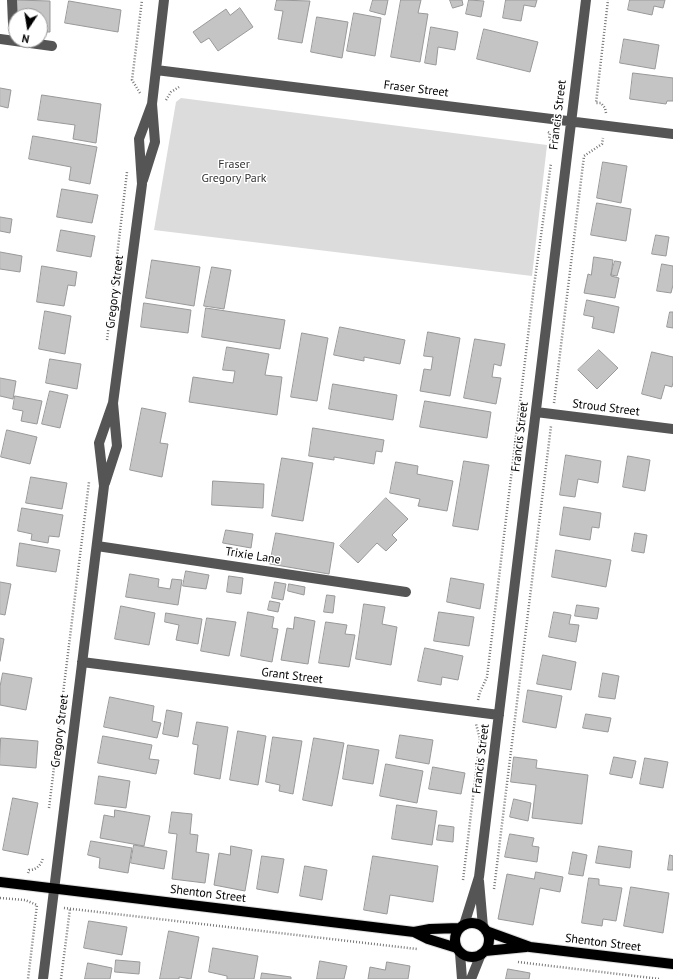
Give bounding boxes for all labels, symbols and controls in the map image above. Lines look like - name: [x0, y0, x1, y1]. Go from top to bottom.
- north arrow: [8, 8, 48, 48]
- text: N: [21, 31, 31, 46]
- street label: Fraser Street: [383, 78, 449, 100]
- street label: Francis Street: [547, 79, 569, 151]
- park label: Fraser Gregory Park: [201, 158, 267, 186]
- street label: Gregory Street: [103, 255, 127, 329]
- street label: Stroud Street: [572, 397, 640, 419]
- street label: Francis Street: [509, 401, 531, 473]
- street label: Trixie Lane: [224, 545, 282, 567]
- street label: Grant Street: [260, 665, 324, 687]
- street label: Gregory Street: [48, 694, 72, 768]
- street label: Francis Street: [470, 723, 492, 795]
- street label: Shenton Street: [169, 882, 247, 906]
- street label: Shenton Street: [564, 931, 642, 955]

